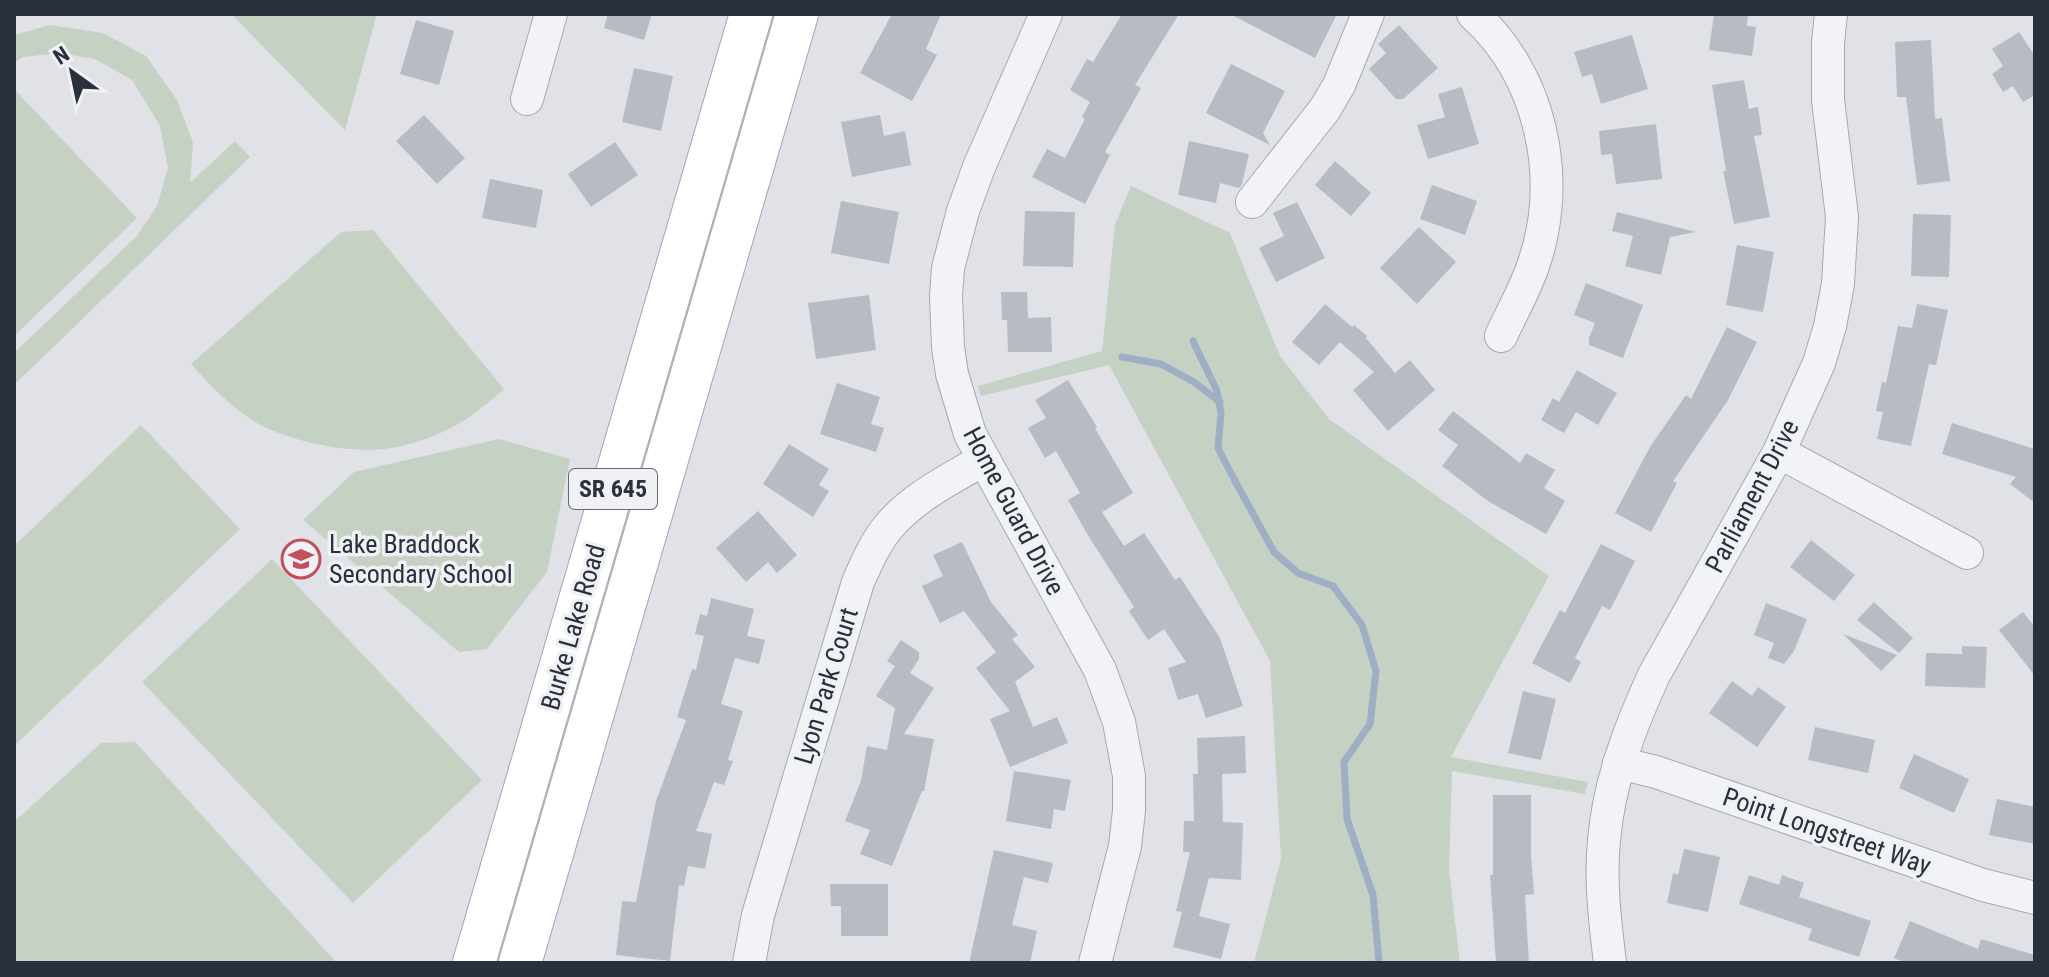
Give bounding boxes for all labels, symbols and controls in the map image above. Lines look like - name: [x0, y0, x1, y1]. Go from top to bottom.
- north arrow: [32, 32, 112, 112]
- text: N: [49, 41, 74, 70]
- street label: Parliament Drive: [1699, 414, 1805, 578]
- street label: Home Guard Drive: [957, 422, 1071, 600]
- road number: SR 645: [569, 469, 657, 509]
- place label: Lake Braddock Secondary School: [329, 529, 513, 589]
- school or university icon: Lake Braddock Secondary School: [280, 538, 322, 580]
- street label: Burke Lake Road: [535, 541, 611, 713]
- street label: Lyon Park Court: [788, 604, 864, 768]
- street label: Point Longstreet Way: [1719, 781, 1935, 881]

